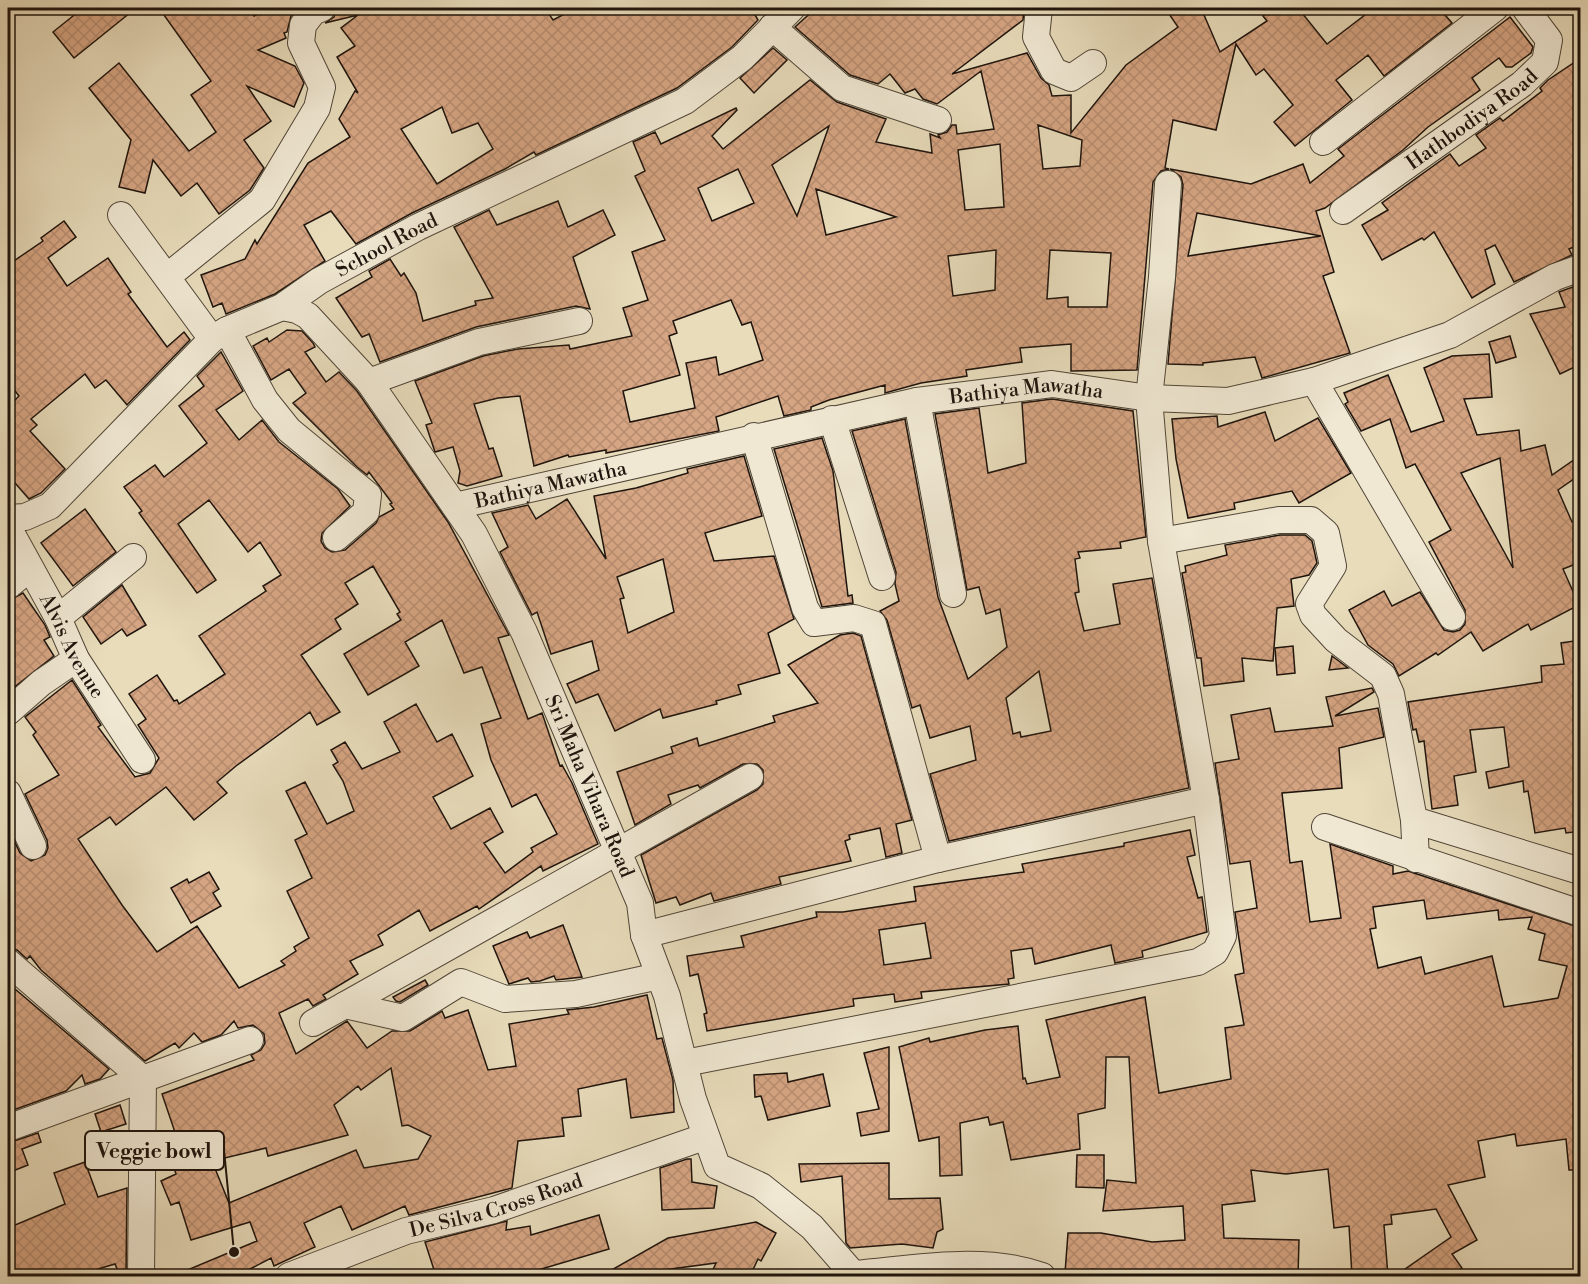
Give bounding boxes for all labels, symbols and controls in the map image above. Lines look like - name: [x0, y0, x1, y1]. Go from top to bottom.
- street label: Hathbodiya Road: [1402, 64, 1544, 176]
- street label: School Road: [332, 208, 443, 283]
- street label: Bathiya Mawatha: [947, 373, 1106, 411]
- street label: Bathiya Mawatha: [472, 456, 630, 515]
- street label: Alvis Avenue: [33, 589, 109, 704]
- street label: Sri Maha Vihara Road: [538, 691, 639, 882]
- callout: Veggie bowl: [85, 1131, 224, 1170]
- text: Veggie bowl: [95, 1139, 212, 1165]
- street label: De Silva Cross Road: [407, 1169, 587, 1244]

